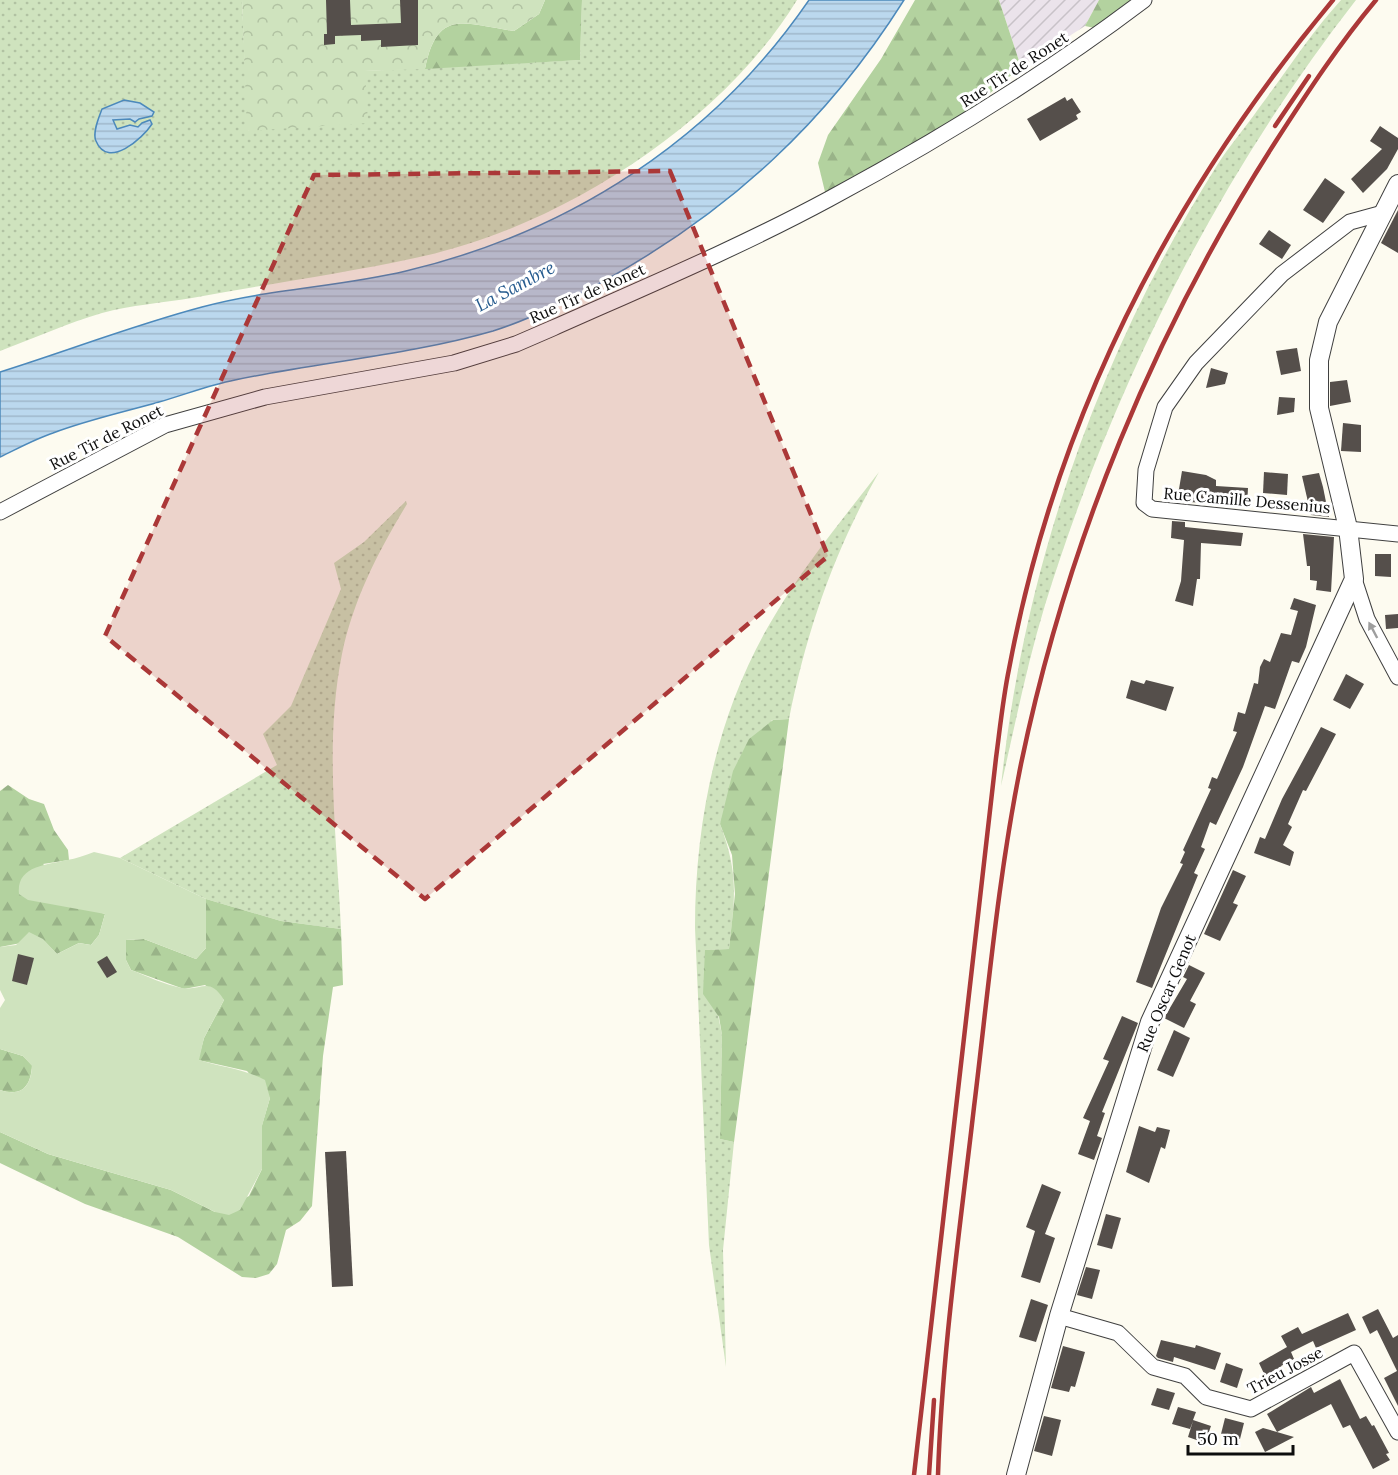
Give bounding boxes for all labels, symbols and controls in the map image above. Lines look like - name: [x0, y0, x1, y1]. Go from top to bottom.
- street label: Rue Tir de Ronet: [956, 26, 1072, 111]
- water label: La Sambre: [471, 256, 559, 316]
- street label: Rue Tir de Ronet: [526, 258, 649, 327]
- street label: Rue Tir de Ronet: [46, 399, 167, 474]
- street label: Rue Camille Dessenius: [1163, 483, 1331, 517]
- one-way arrow: [1368, 621, 1378, 638]
- street label: Rue Oscar Genot: [1132, 930, 1200, 1055]
- street label: Trieu Josse: [1244, 1342, 1326, 1398]
- scale bar: [1188, 1418, 1293, 1456]
- text: 50 m: [1197, 1427, 1239, 1450]

